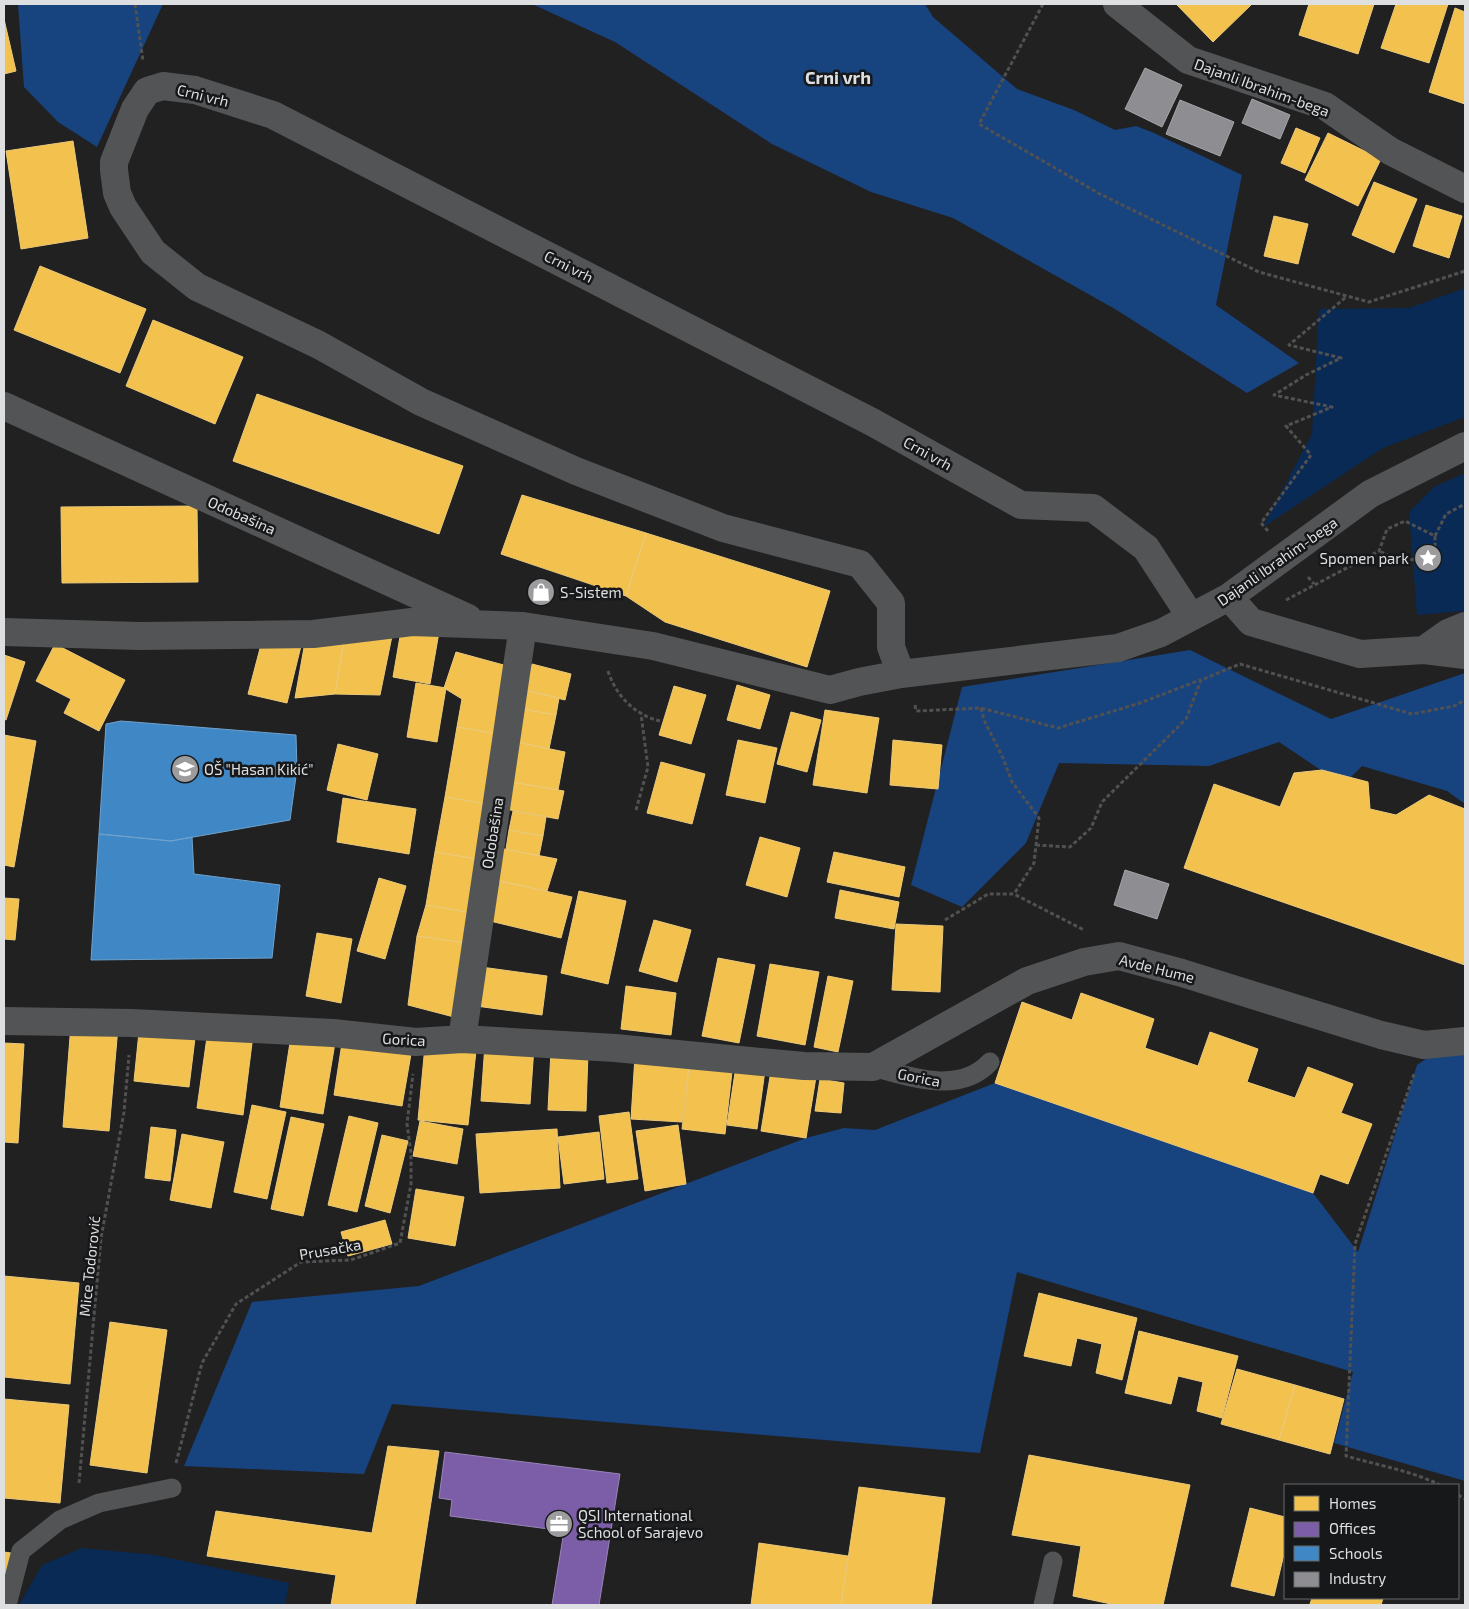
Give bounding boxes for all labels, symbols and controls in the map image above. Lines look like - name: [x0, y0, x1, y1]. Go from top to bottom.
- street label: Dajanli Ibrahim-bega: [1192, 54, 1332, 121]
- district label: Crni vrh: [805, 66, 871, 88]
- street label: Crni vrh: [175, 80, 231, 110]
- street label: Crni vrh: [541, 246, 597, 286]
- street label: Crni vrh: [901, 432, 955, 474]
- street label: Odobašina: [205, 492, 279, 538]
- street label: Dajanli Ibrahim-bega: [1213, 513, 1341, 610]
- place icon: Spomen park: [1413, 543, 1443, 573]
- place label: Spomen park: [1320, 549, 1409, 567]
- shop icon: S-Sistem: [526, 577, 556, 607]
- place label: S-Sistem: [560, 583, 622, 601]
- school or university icon: OŠ "Hasan Kikić": [170, 754, 200, 784]
- place label: OŠ "Hasan Kikić": [204, 760, 314, 778]
- street label: Odobašina: [477, 796, 507, 870]
- street label: Avde Hume: [1118, 950, 1196, 986]
- street label: Gorica: [382, 1029, 426, 1049]
- street label: Gorica: [896, 1064, 942, 1090]
- street label: Mice Todorović: [75, 1215, 103, 1317]
- street label: Prusačka: [298, 1235, 362, 1263]
- legend: [1284, 1484, 1459, 1599]
- text: Homes: [1329, 1494, 1376, 1512]
- place label: QSI International School of Sarajevo: [578, 1506, 703, 1542]
- office icon: QSI International School of Sarajevo: [544, 1509, 574, 1539]
- text: Offices: [1329, 1519, 1376, 1537]
- text: Schools: [1329, 1544, 1383, 1562]
- text: Industry: [1329, 1569, 1386, 1587]

